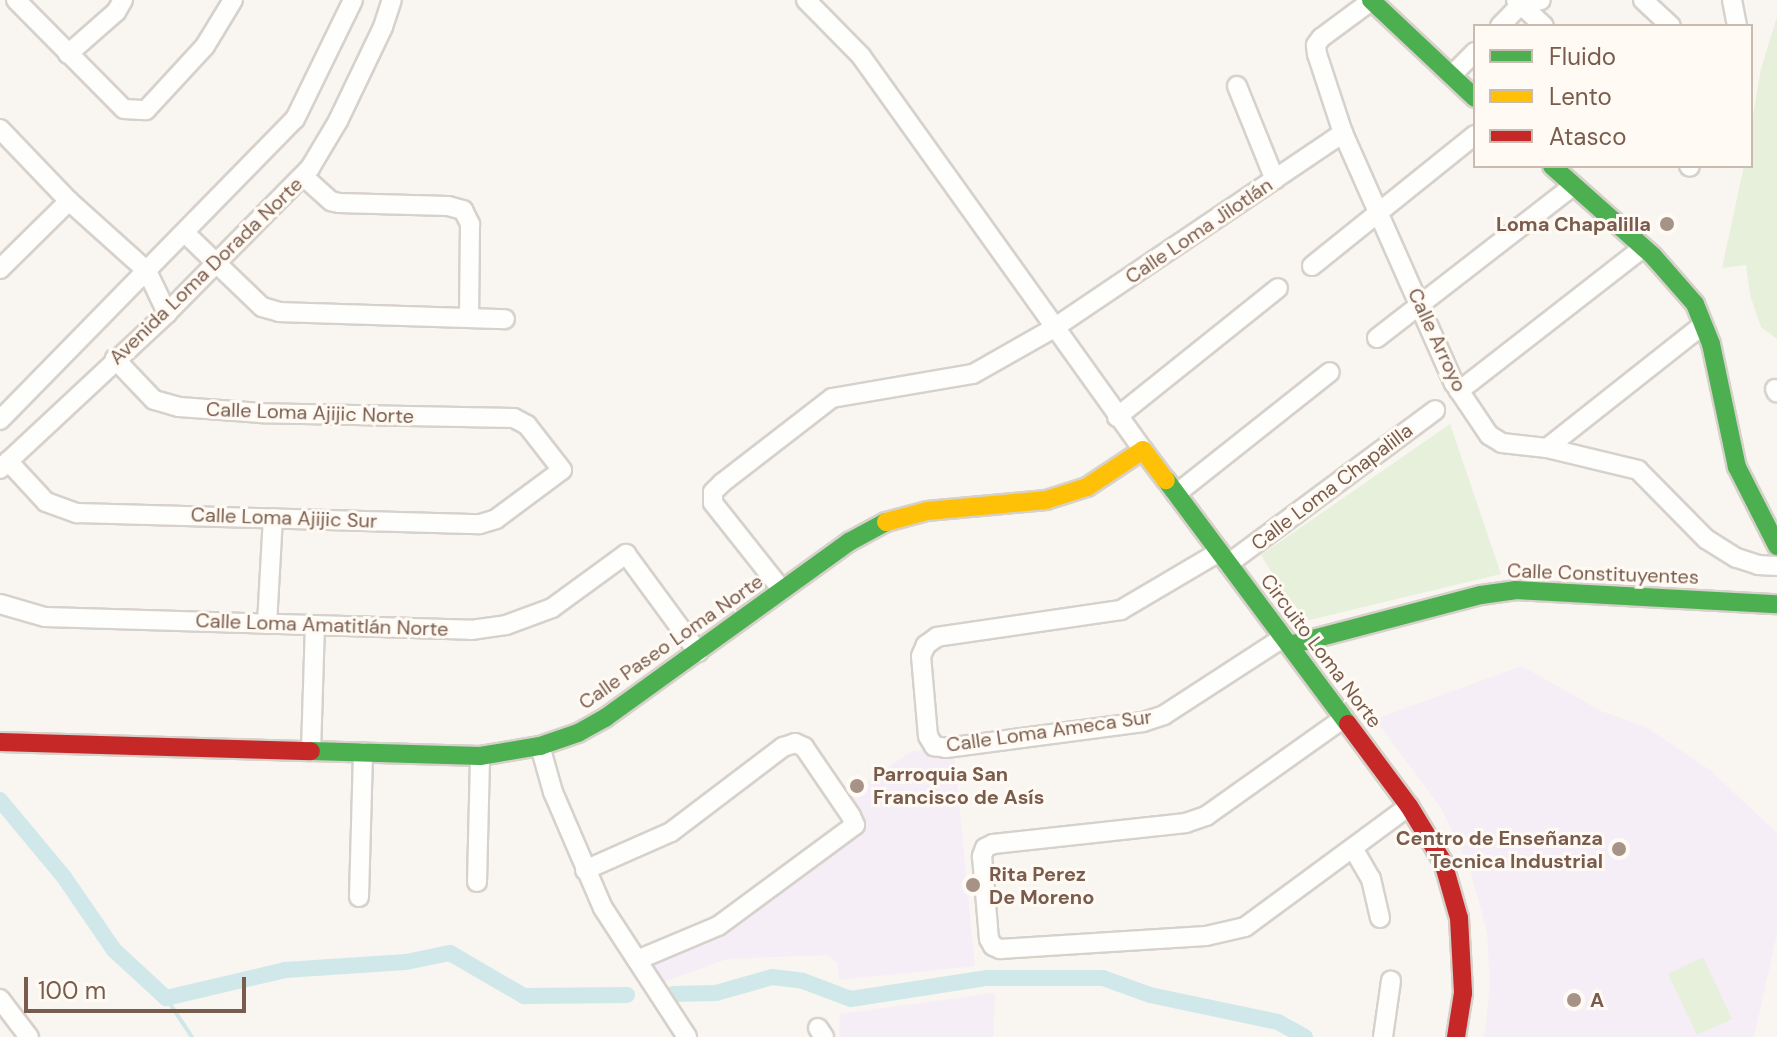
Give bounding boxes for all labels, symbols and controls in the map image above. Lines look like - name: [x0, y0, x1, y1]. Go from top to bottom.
- legend: [1473, 24, 1753, 168]
- text: Fluido: [1549, 41, 1616, 72]
- text: Lento: [1549, 81, 1612, 112]
- text: Atasco: [1549, 121, 1626, 152]
- street label: Avenida Loma Dorada Norte: [104, 172, 308, 370]
- street label: Calle Loma Jilotlán: [1121, 173, 1277, 289]
- place label: Loma Chapalilla: [1496, 212, 1651, 236]
- marker: Loma Chapalilla: [1658, 215, 1676, 233]
- street label: Calle Arroyo: [1403, 284, 1471, 396]
- street label: Calle Loma Ajijic Norte: [206, 397, 414, 429]
- street label: Calle Loma Chapalilla: [1247, 418, 1417, 556]
- street label: Calle Loma Ajijic Sur: [190, 503, 378, 533]
- street label: Calle Constituyentes: [1507, 559, 1699, 589]
- street label: Calle Paseo Loma Norte: [574, 569, 768, 715]
- street label: Circuito Loma Norte: [1255, 569, 1387, 733]
- street label: Calle Loma Amatitlán Norte: [195, 609, 449, 641]
- street label: Calle Loma Ameca Sur: [945, 705, 1153, 757]
- place label: Parroquia San Francisco de Asís: [873, 762, 1044, 809]
- marker: Parroquia San Francisco de Asís: [848, 777, 866, 795]
- place label: Centro de Enseñanza Tecnica Industrial: [1396, 826, 1603, 873]
- marker: Centro de Enseñanza Tecnica Industrial: [1610, 840, 1628, 858]
- place label: Rita Perez De Moreno: [989, 862, 1094, 909]
- marker: Rita Perez De Moreno: [964, 876, 982, 894]
- scale bar: [28, 961, 250, 1011]
- text: 100 m: [38, 975, 106, 1006]
- place label: A: [1590, 988, 1604, 1012]
- marker: A: [1565, 991, 1583, 1009]

